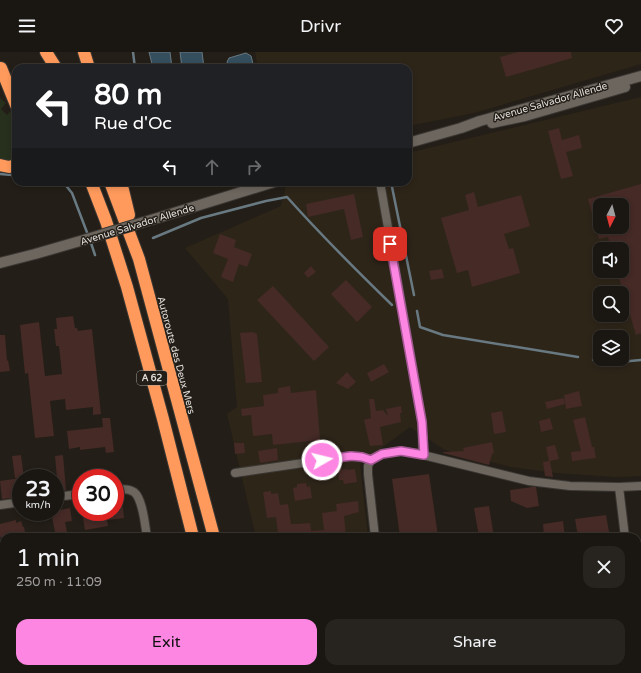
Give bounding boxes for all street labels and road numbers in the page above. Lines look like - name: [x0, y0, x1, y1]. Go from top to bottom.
- street label: Avenue Salvador Allende: [492, 80, 609, 124]
- street label: Avenue Salvador Allende: [79, 202, 196, 248]
- street label: Autoroute des Deux Mers: [155, 295, 198, 416]
- road number: A 62: [137, 371, 167, 385]

